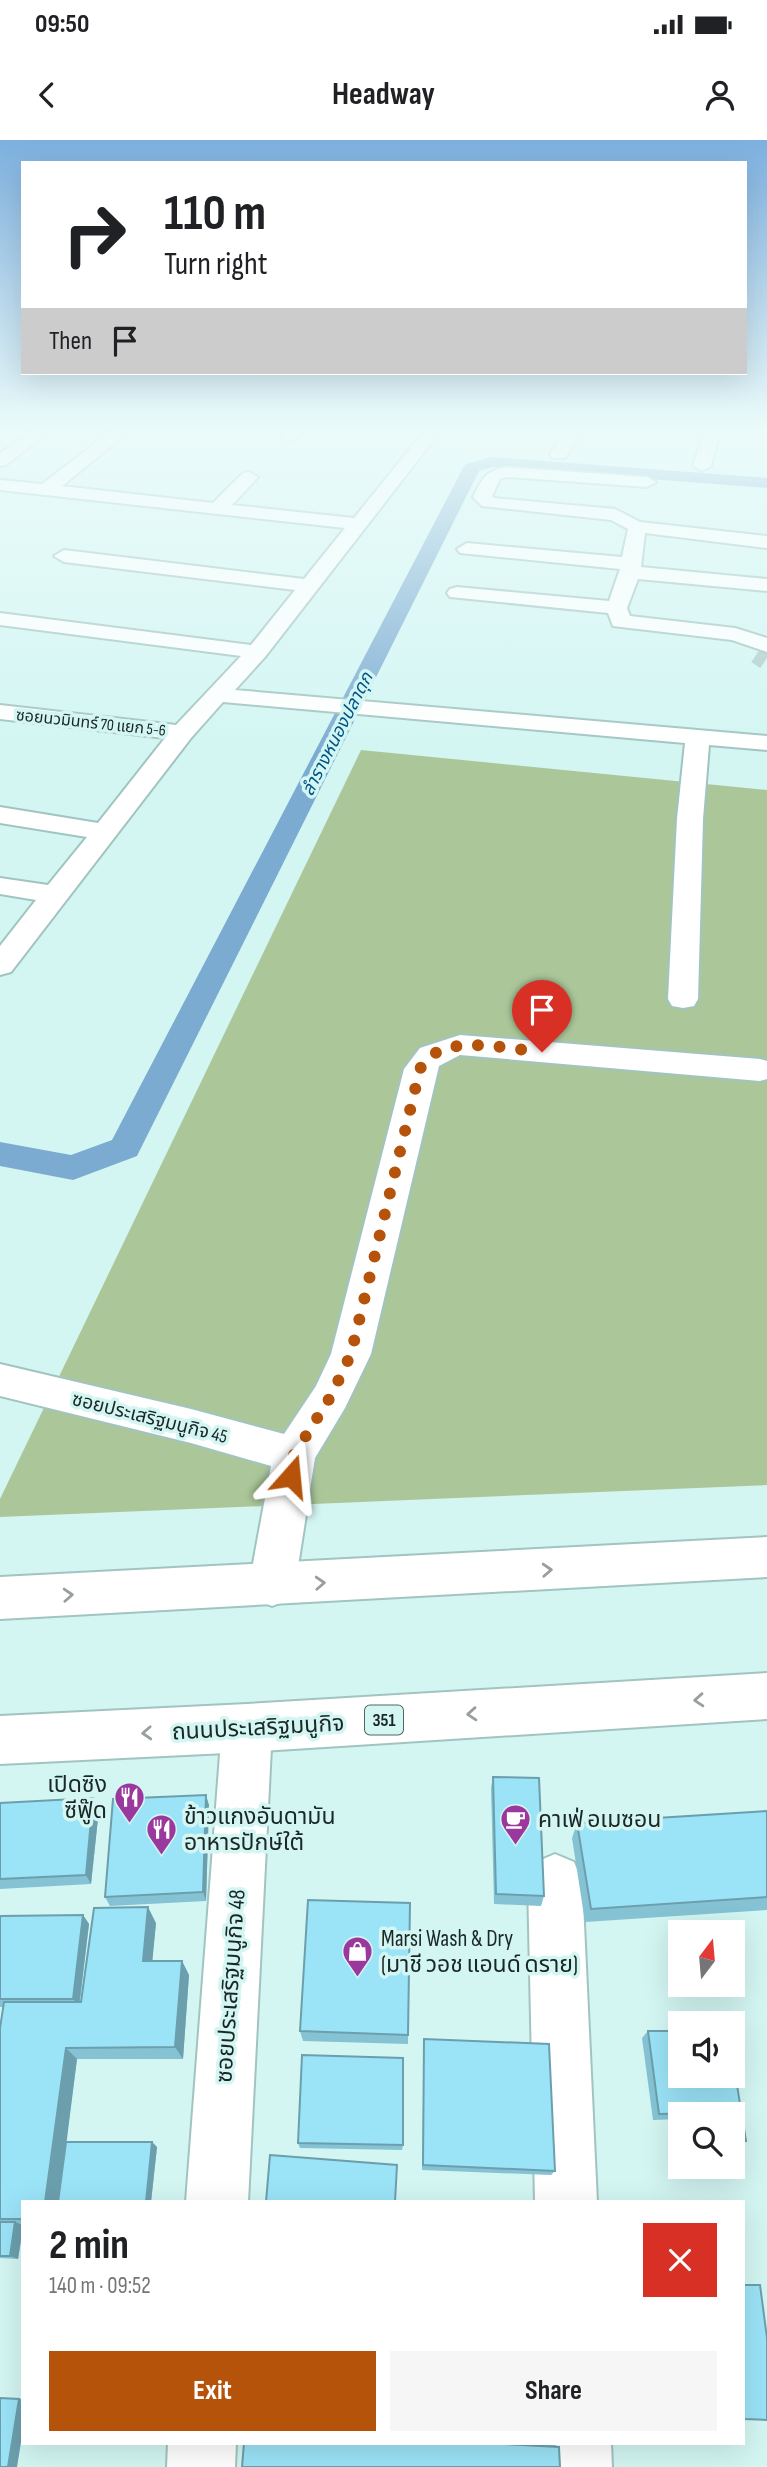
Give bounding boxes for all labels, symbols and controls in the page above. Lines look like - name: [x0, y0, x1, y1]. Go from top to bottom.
- text: 09:50: [35, 9, 89, 40]
- text: Headway: [332, 75, 435, 114]
- icon: back: [28, 76, 66, 114]
- icon: person: [701, 76, 739, 114]
- text: 110 m: [164, 185, 266, 244]
- icon: right: [49, 189, 140, 280]
- text: Turn right: [164, 245, 268, 284]
- icon: arrive: [106, 322, 144, 360]
- text: Then: [49, 326, 92, 357]
- water label: ลำรางหนองปลาดุก: [297, 668, 378, 799]
- street label: ซอยนวมินทร์ 70 แยก 5-6: [15, 706, 167, 741]
- pin: [512, 980, 572, 1052]
- icon: arrive: [523, 991, 561, 1029]
- street label: ซอยประเสริฐมนูกิจ 45: [70, 1388, 230, 1449]
- position arrow: [254, 1439, 328, 1513]
- one-way arrow: [542, 1563, 553, 1578]
- one-way arrow: [315, 1575, 326, 1590]
- one-way arrow: [63, 1587, 74, 1602]
- one-way arrow: [693, 1692, 704, 1707]
- road number: 351: [365, 1706, 403, 1735]
- one-way arrow: [466, 1707, 477, 1722]
- street label: ถนนประเสริฐมนูกิจ: [171, 1709, 345, 1746]
- one-way arrow: [141, 1726, 152, 1741]
- place label: เปิดซิง ซีฟู๊ด: [47, 1771, 107, 1825]
- restaurant icon: เปิดซิง ซีฟู๊ด: [113, 1780, 147, 1824]
- cafe icon: คาเฟ่ อเมซอน: [498, 1802, 532, 1846]
- place label: ข้าวแกงอันดามัน อาหารปักษ์ใต้: [184, 1803, 335, 1857]
- place label: คาเฟ่ อเมซอน: [538, 1806, 661, 1834]
- restaurant icon: ข้าวแกงอันดามัน อาหารปักษ์ใต้: [144, 1812, 178, 1856]
- street label: ซอยประเสริฐมนูกิจ 48: [210, 1888, 252, 2084]
- north arrow: [668, 1920, 746, 1997]
- map controls: [668, 1920, 745, 2179]
- place label: Marsi Wash & Dry (มาชี วอช แอนด์ ดราย): [381, 1925, 578, 1979]
- shop icon: Marsi Wash & Dry (มาชี วอช แอนด์ ดราย): [341, 1934, 375, 1978]
- button: sound: [668, 2011, 745, 2088]
- button: search: [668, 2102, 745, 2179]
- text: 2 min: [49, 2220, 129, 2271]
- button: close: [643, 2223, 717, 2297]
- text: 140 m · 09:52: [49, 2272, 151, 2300]
- button: Exit: [49, 2351, 376, 2431]
- button: Share: [390, 2351, 717, 2431]

